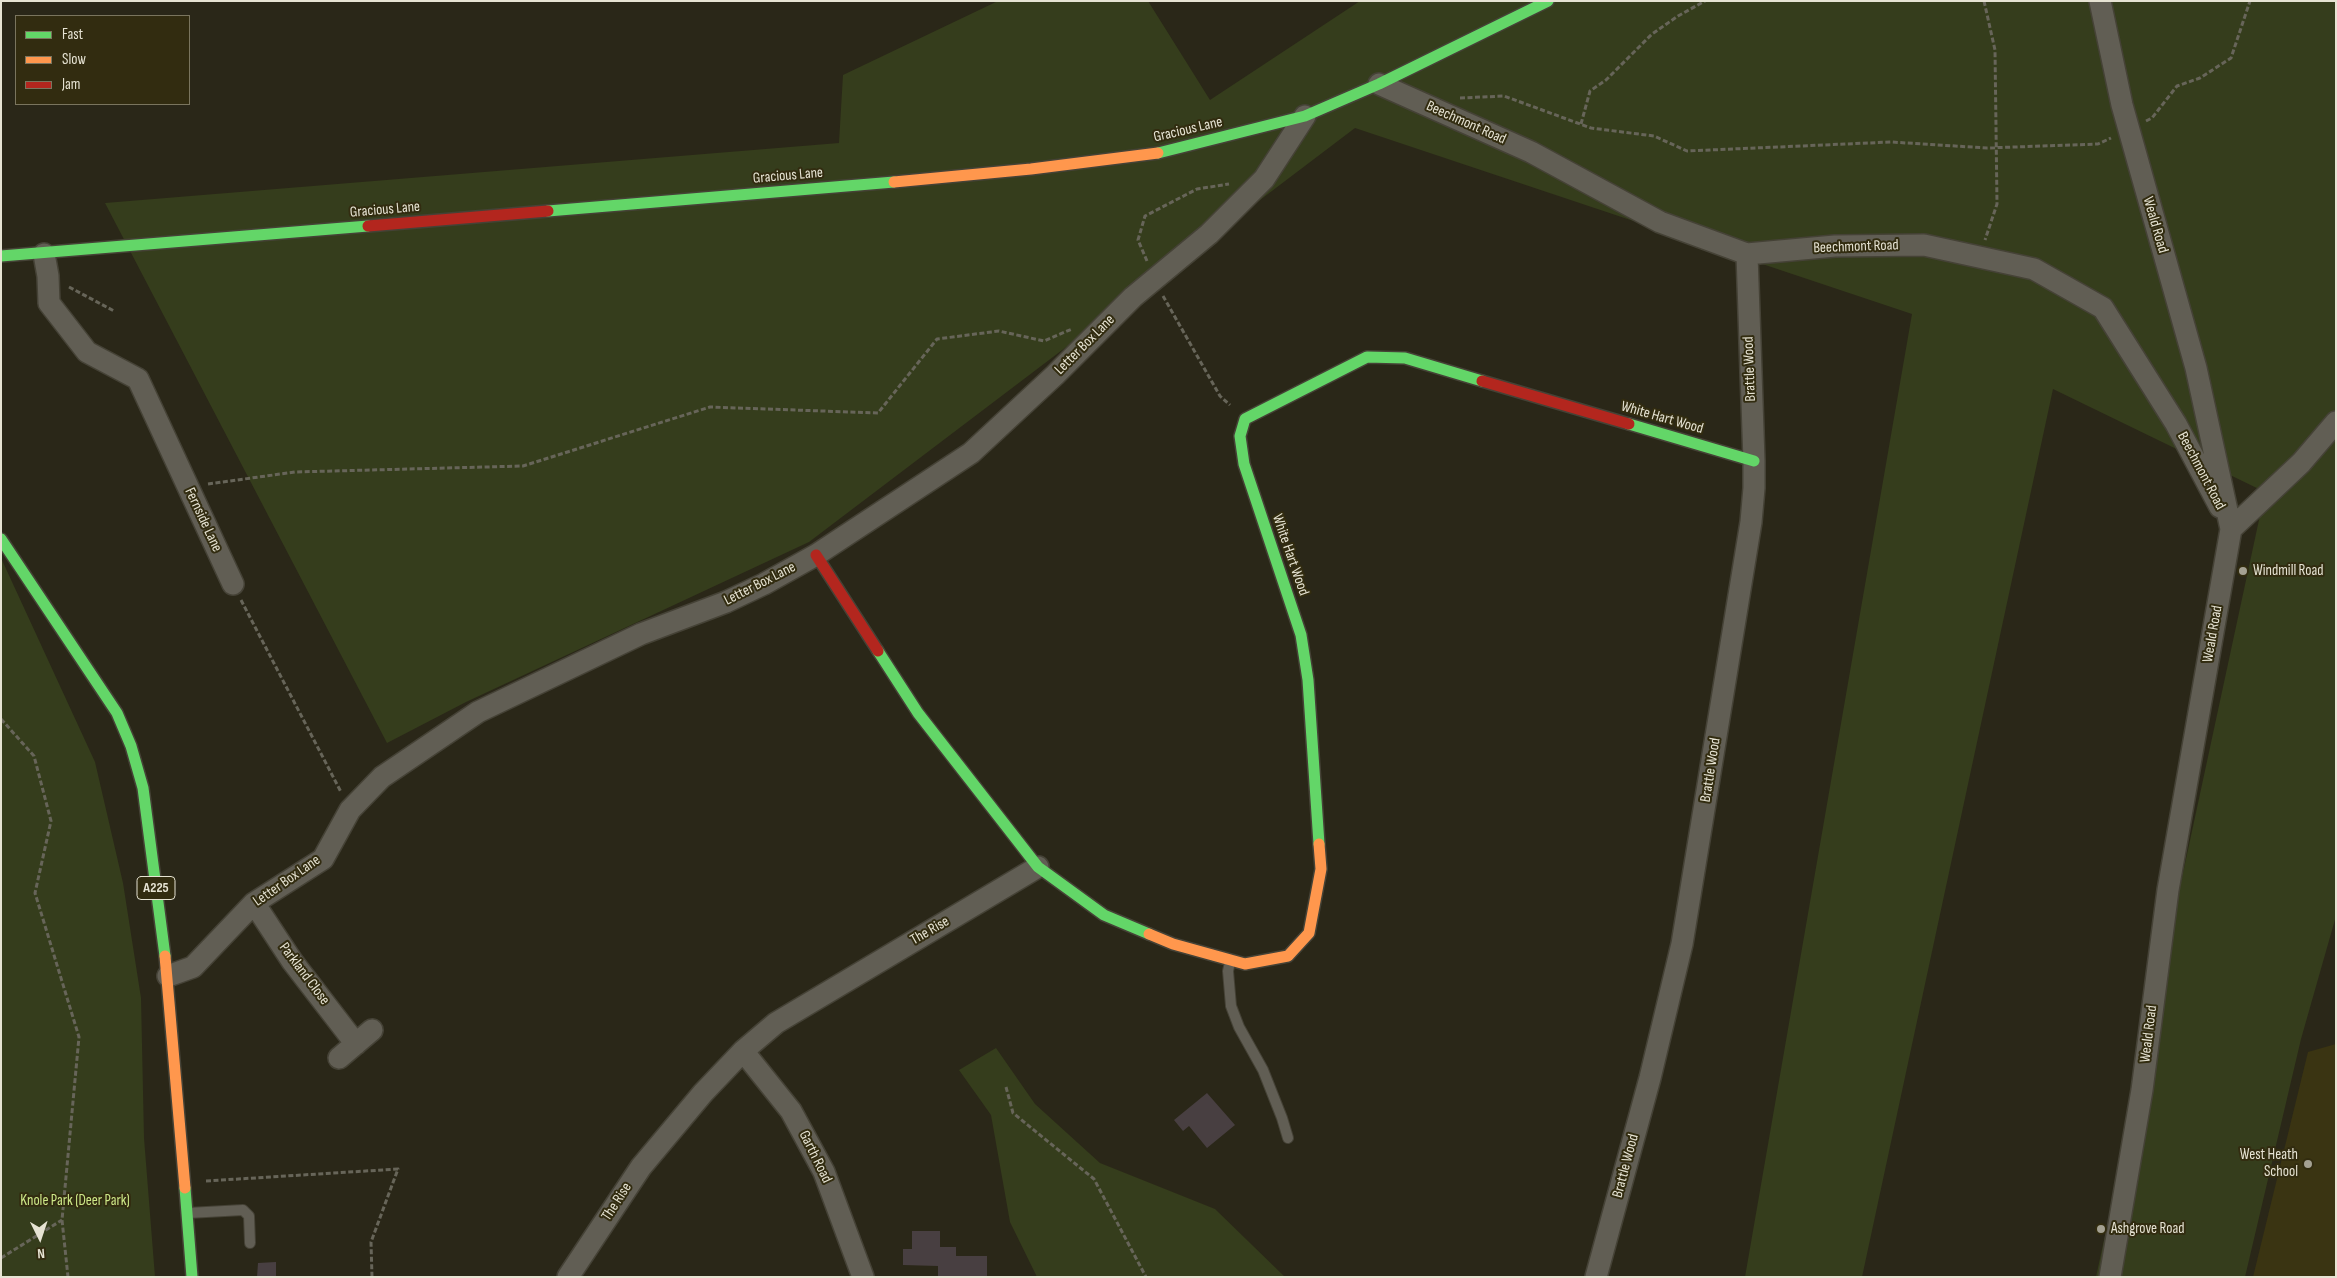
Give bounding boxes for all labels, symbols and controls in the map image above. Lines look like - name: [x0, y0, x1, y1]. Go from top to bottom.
- legend: [15, 15, 190, 105]
- text: Fast: [62, 25, 83, 44]
- text: Slow: [62, 50, 86, 69]
- text: Jam: [62, 75, 80, 94]
- street label: Beechmont Road: [1423, 97, 1509, 149]
- street label: Gracious Lane: [1152, 113, 1224, 147]
- street label: Gracious Lane: [752, 164, 824, 188]
- street label: Weald Road: [2138, 195, 2172, 255]
- street label: Gracious Lane: [349, 198, 421, 222]
- street label: Beechmont Road: [1813, 237, 1899, 257]
- street label: Letter Box Lane: [1051, 311, 1119, 379]
- street label: Brattle Wood: [1740, 336, 1760, 402]
- street label: White Hart Wood: [1619, 398, 1705, 438]
- street label: Beechmont Road: [2173, 429, 2229, 513]
- street label: Fernside Lane: [180, 485, 226, 555]
- street label: White Hart Wood: [1268, 512, 1312, 598]
- street label: Letter Box Lane: [721, 558, 799, 610]
- place label: Windmill Road: [2253, 562, 2324, 580]
- marker: Windmill Road: [2237, 565, 2249, 577]
- street label: Weald Road: [2199, 604, 2227, 664]
- street label: Brattle Wood: [1697, 736, 1725, 804]
- street label: Letter Box Lane: [250, 851, 324, 911]
- road number: A225: [137, 876, 175, 900]
- street label: The Rise: [907, 913, 953, 949]
- street label: Parkland Close: [275, 939, 333, 1009]
- street label: Weald Road: [2137, 1004, 2161, 1064]
- street label: Garth Road: [795, 1128, 835, 1186]
- street label: Brattle Wood: [1609, 1132, 1643, 1200]
- place label: West Heath School: [2240, 1146, 2298, 1181]
- marker: West Heath School: [2302, 1158, 2314, 1170]
- street label: The Rise: [598, 1180, 636, 1224]
- park label: Knole Park (Deer Park): [20, 1192, 130, 1210]
- north arrow: [15, 1213, 65, 1263]
- place label: Ashgrove Road: [2111, 1220, 2185, 1238]
- marker: Ashgrove Road: [2095, 1223, 2107, 1235]
- text: N: [37, 1245, 45, 1262]

